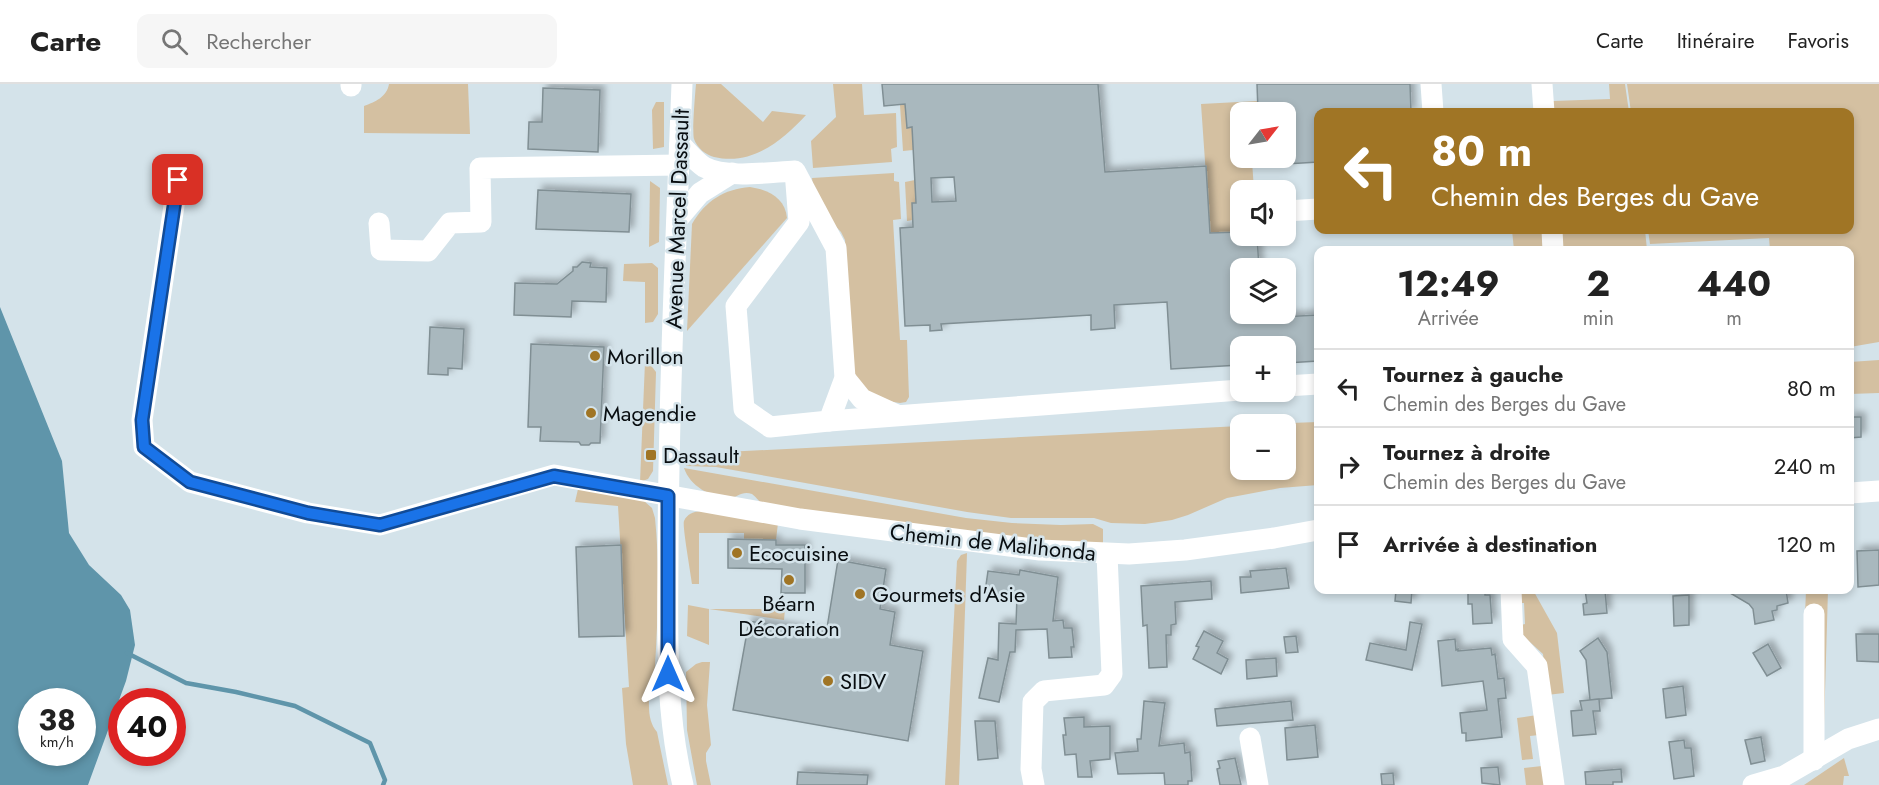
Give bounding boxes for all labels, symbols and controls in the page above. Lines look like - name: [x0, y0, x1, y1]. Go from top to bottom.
- search box: [137, 14, 557, 68]
- text: Carte: [30, 21, 101, 62]
- icon: search: [158, 25, 191, 58]
- text: Rechercher: [206, 25, 311, 57]
- text: Carte: [1596, 26, 1644, 56]
- text: Itinéraire: [1677, 26, 1755, 56]
- text: Favoris: [1788, 26, 1849, 56]
- north arrow: [1230, 102, 1296, 168]
- map controls: [1230, 102, 1296, 480]
- street label: Avenue Marcel Dassault: [657, 108, 697, 329]
- text: 80 m: [1431, 121, 1532, 182]
- icon: left: [1332, 132, 1410, 210]
- pin: [152, 154, 203, 205]
- icon: arrive: [161, 163, 194, 196]
- text: Chemin des Berges du Gave: [1431, 177, 1759, 216]
- button: sound: [1230, 180, 1296, 246]
- text: 12:49: [1397, 257, 1500, 309]
- text: 2: [1587, 257, 1610, 309]
- text: 440: [1697, 257, 1771, 309]
- button: layers: [1230, 258, 1296, 324]
- text: Arrivée: [1418, 304, 1479, 333]
- text: min: [1583, 304, 1614, 333]
- text: m: [1726, 304, 1742, 333]
- button: +: [1230, 336, 1296, 402]
- place label: Morillon: [607, 340, 684, 372]
- marker: Morillon: [588, 349, 602, 363]
- text: Tournez à gauche: [1383, 358, 1563, 390]
- icon: left: [1332, 372, 1365, 405]
- text: 80 m: [1787, 372, 1836, 404]
- text: Chemin des Berges du Gave: [1383, 390, 1626, 419]
- place label: Magendie: [603, 397, 696, 429]
- marker: Magendie: [584, 406, 598, 420]
- button: −: [1230, 414, 1296, 480]
- text: Tournez à droite: [1383, 436, 1550, 468]
- place label: Dassault: [663, 439, 739, 471]
- marker: Dassault: [644, 448, 658, 462]
- icon: right: [1332, 450, 1365, 483]
- text: 240 m: [1774, 450, 1836, 482]
- text: Chemin des Berges du Gave: [1383, 468, 1626, 497]
- street label: Chemin de Malihonda: [888, 515, 1098, 569]
- icon: arrive: [1332, 528, 1365, 561]
- text: Arrivée à destination: [1383, 528, 1597, 560]
- text: 120 m: [1777, 528, 1836, 560]
- place label: Ecocuisine: [749, 537, 849, 569]
- marker: Ecocuisine: [730, 546, 744, 560]
- marker: Béarn Décoration: [782, 573, 796, 587]
- place label: Gourmets d'Asie: [872, 578, 1025, 610]
- place label: Béarn Décoration: [738, 587, 840, 644]
- marker: Gourmets d'Asie: [853, 587, 867, 601]
- position arrow: [636, 642, 700, 706]
- place label: SIDV: [840, 665, 887, 697]
- marker: SIDV: [821, 674, 835, 688]
- speed limit sign: 40: [108, 688, 186, 766]
- text: 38: [38, 698, 76, 741]
- text: km/h: [40, 731, 74, 753]

